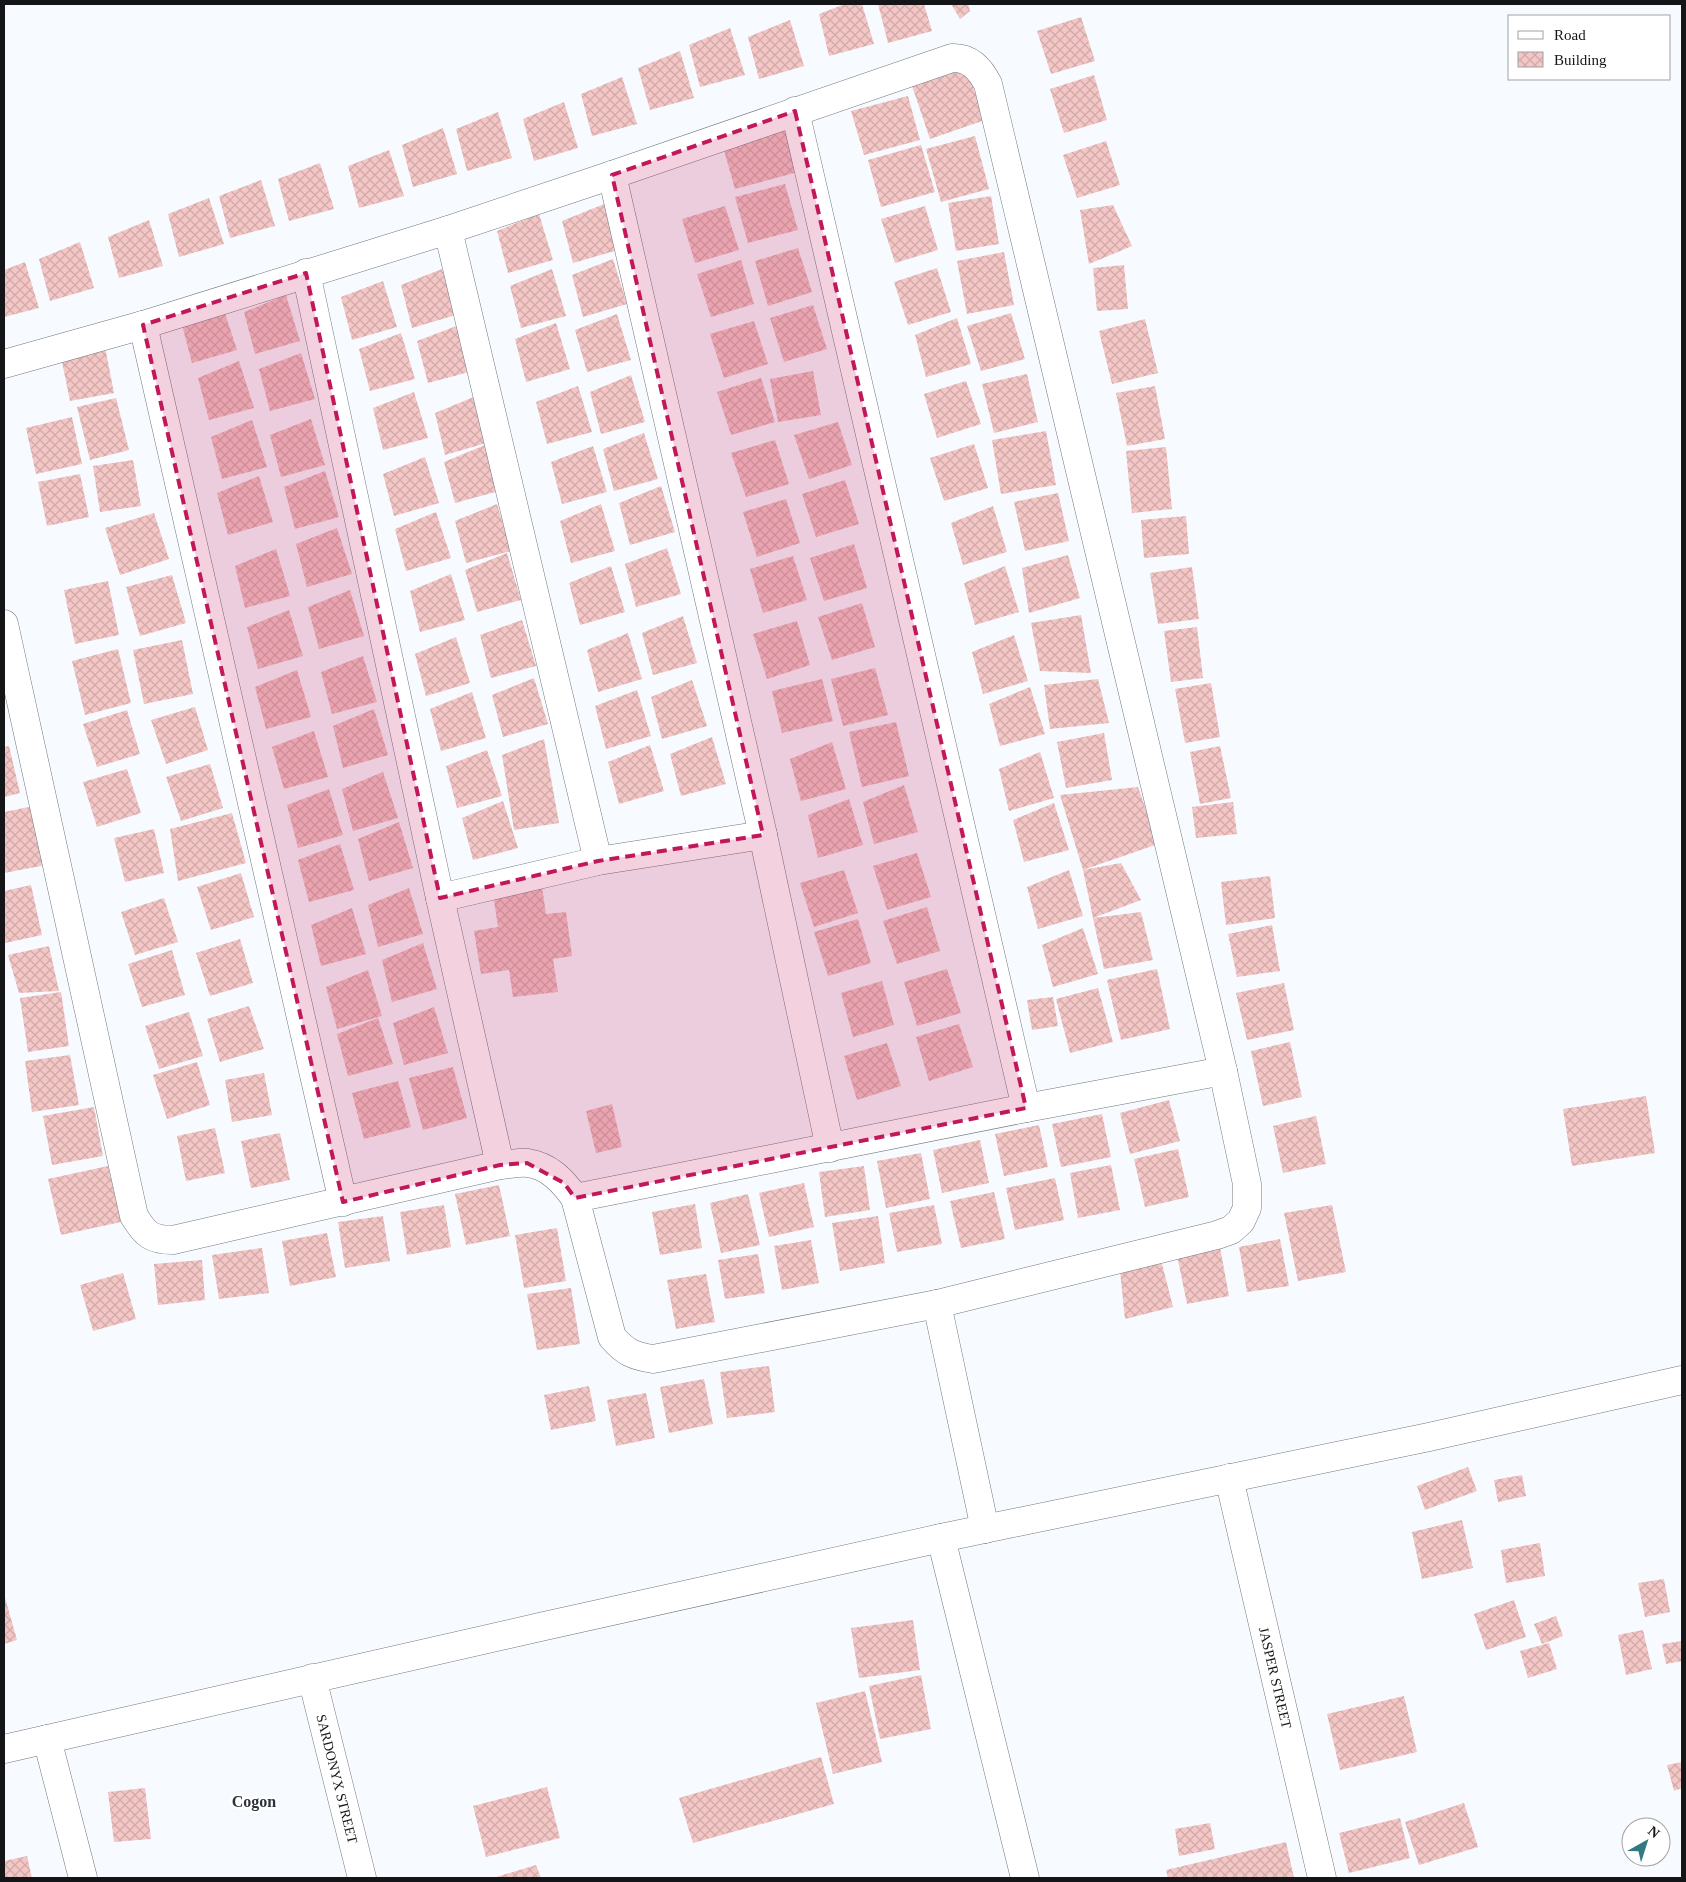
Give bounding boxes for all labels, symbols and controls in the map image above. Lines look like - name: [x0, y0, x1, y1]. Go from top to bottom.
- legend: [1508, 15, 1671, 80]
- text: Road: [1554, 27, 1586, 43]
- text: Building: [1554, 52, 1607, 68]
- street label: JASPER STREET: [1256, 1625, 1295, 1730]
- street label: SARDONYX STREET: [314, 1713, 361, 1846]
- district label: Cogon: [232, 1793, 276, 1811]
- north arrow: [1621, 1817, 1671, 1867]
- text: N: [1645, 1823, 1663, 1841]

